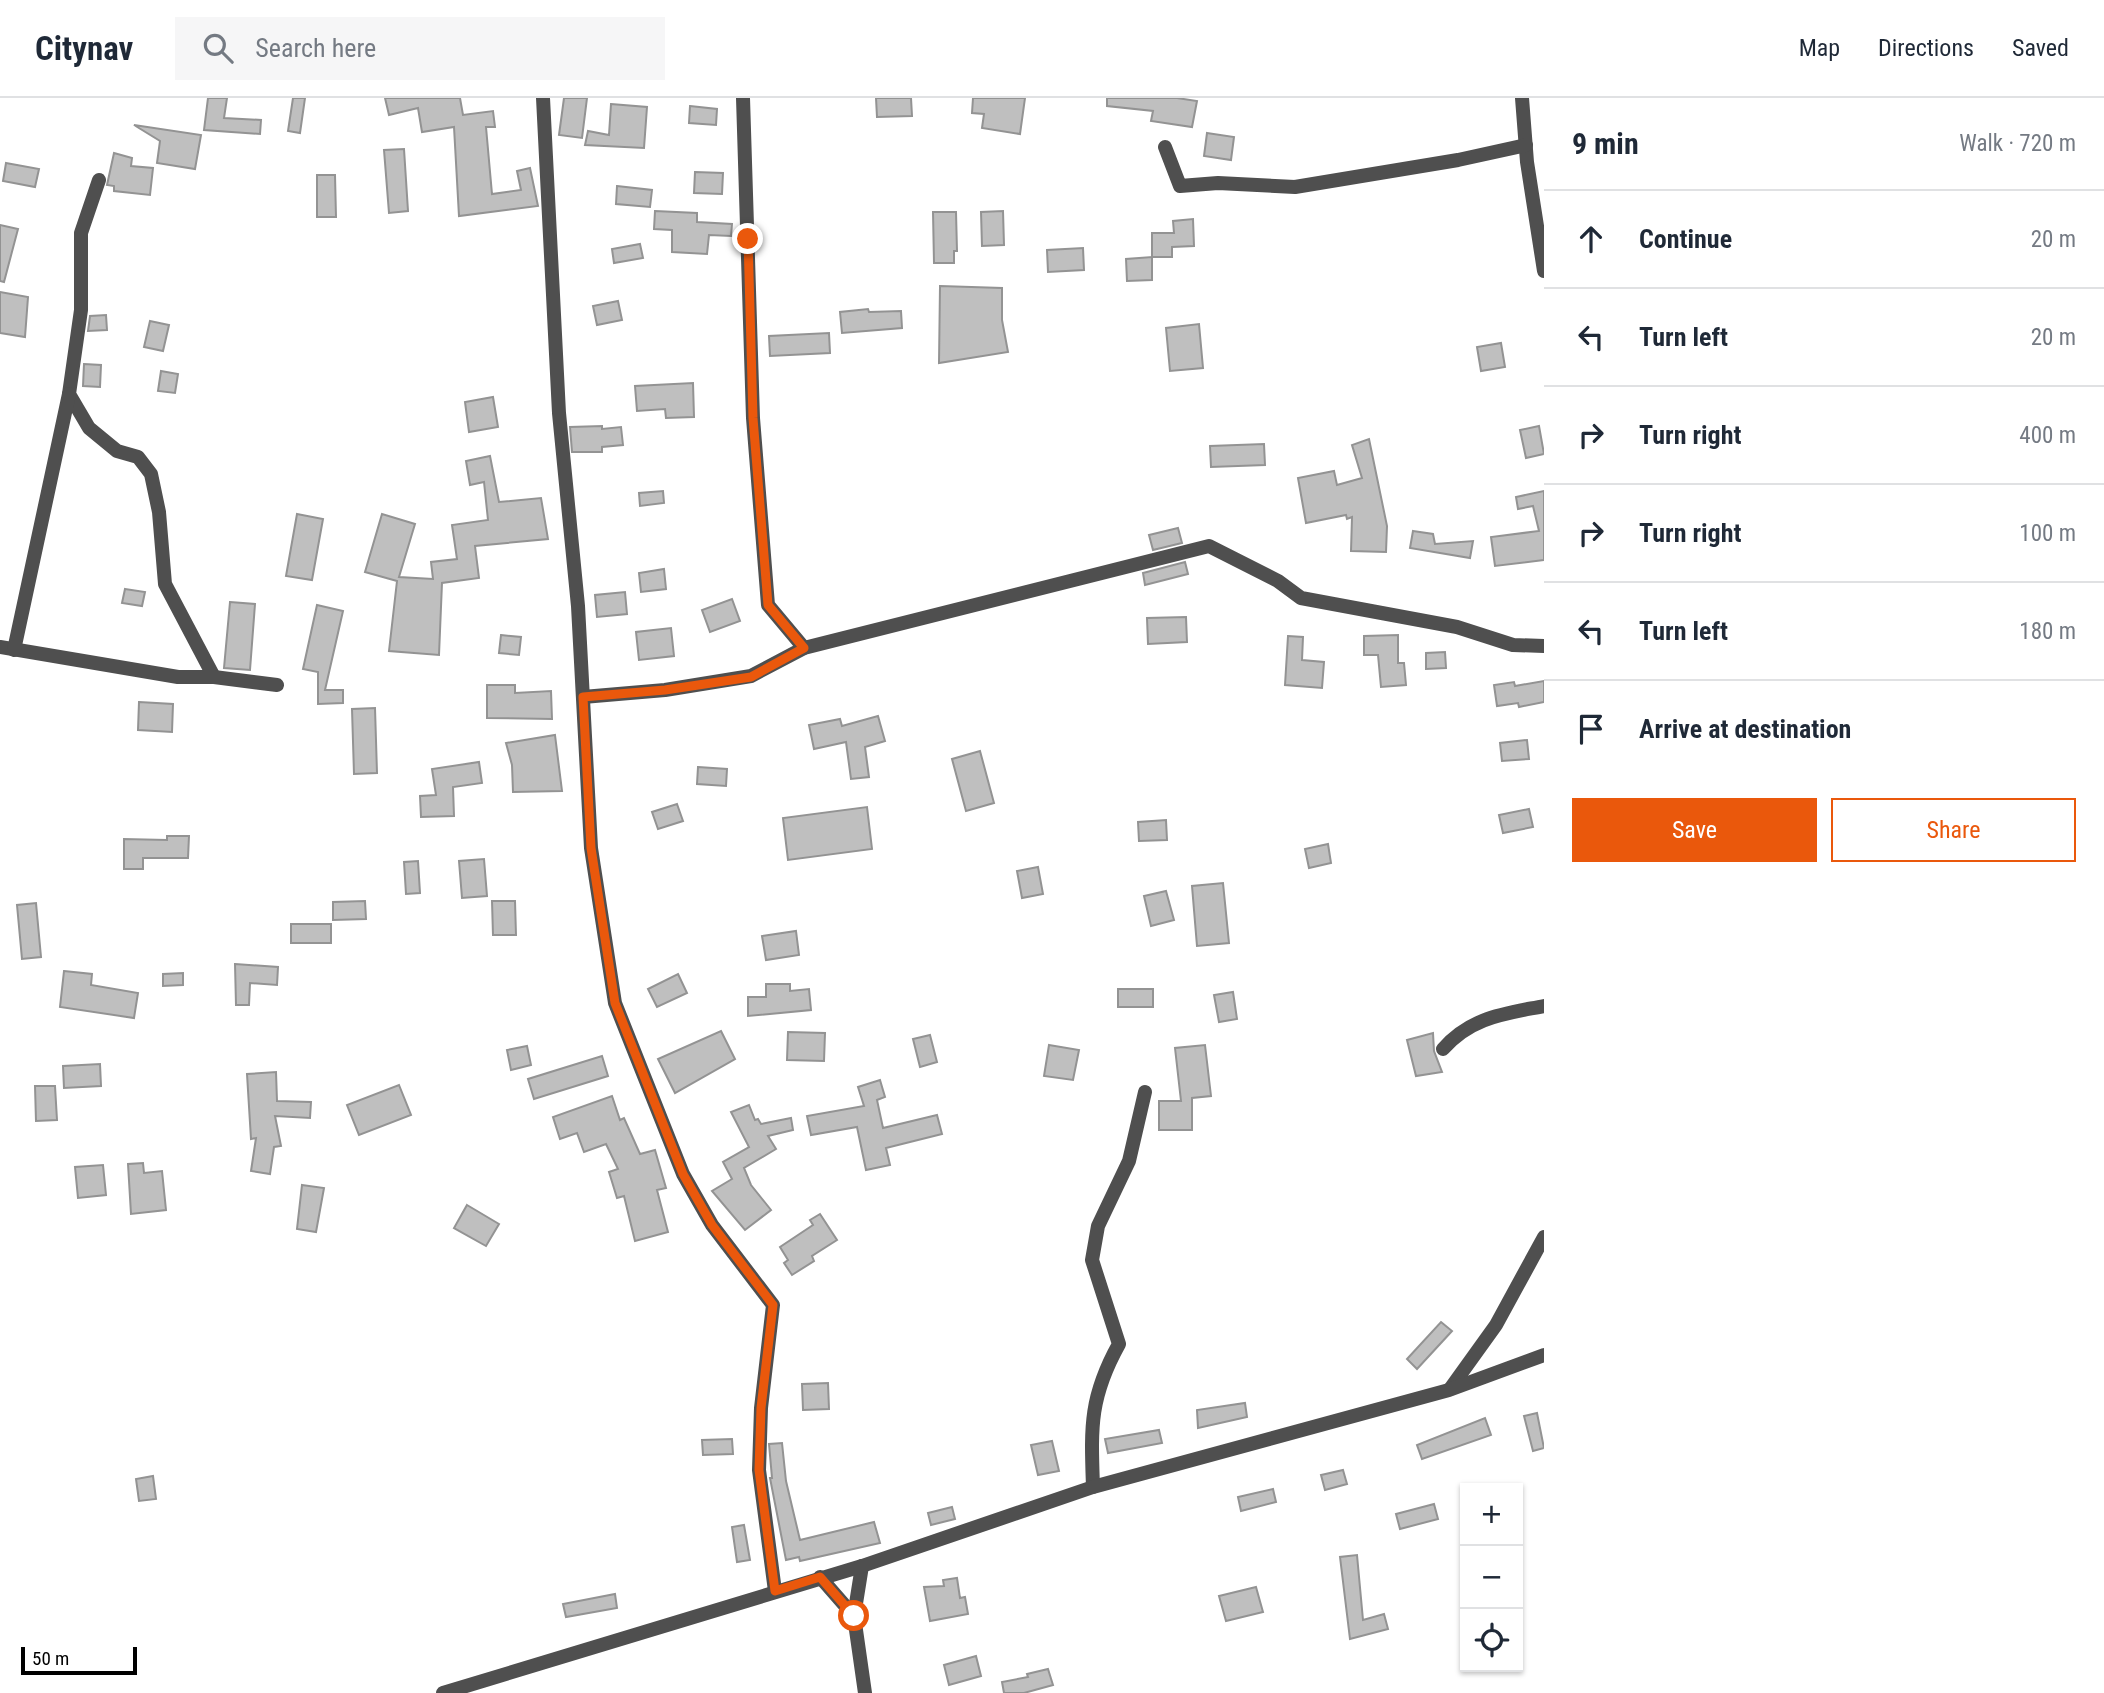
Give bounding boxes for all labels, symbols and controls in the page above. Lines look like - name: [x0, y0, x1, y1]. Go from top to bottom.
- search box: [175, 17, 665, 80]
- text: Citynav: [35, 29, 133, 68]
- icon: search: [199, 29, 237, 67]
- text: Search here: [255, 33, 376, 63]
- text: Map: [1799, 34, 1840, 62]
- text: Directions: [1878, 34, 1974, 62]
- text: Saved: [2012, 34, 2069, 62]
- text: 9 min: [1572, 126, 1639, 161]
- text: Walk · 720 m: [1959, 130, 2076, 157]
- icon: ahead: [1572, 220, 1610, 258]
- route end: [732, 223, 763, 254]
- text: Continue: [1639, 224, 1732, 254]
- text: 20 m: [2031, 226, 2076, 253]
- icon: left: [1572, 318, 1610, 356]
- text: Turn left: [1639, 322, 1728, 352]
- text: 20 m: [2031, 324, 2076, 351]
- icon: right: [1572, 416, 1610, 454]
- text: Turn right: [1639, 420, 1741, 450]
- text: 400 m: [2019, 422, 2076, 449]
- icon: right: [1572, 514, 1610, 552]
- text: Turn right: [1639, 518, 1741, 548]
- text: 100 m: [2019, 520, 2076, 547]
- icon: left: [1572, 612, 1610, 650]
- text: Turn left: [1639, 616, 1728, 646]
- text: 180 m: [2019, 618, 2076, 645]
- icon: arrive: [1572, 710, 1610, 748]
- text: Arrive at destination: [1639, 714, 1851, 744]
- button: Save: [1572, 798, 1817, 862]
- button: Share: [1831, 798, 2076, 862]
- map controls: [1460, 1483, 1523, 1672]
- button: +: [1460, 1483, 1523, 1546]
- button: −: [1460, 1546, 1523, 1609]
- route start: [838, 1600, 869, 1631]
- button: locate: [1460, 1609, 1523, 1672]
- scale bar: [21, 1644, 136, 1676]
- text: 50 m: [32, 1647, 69, 1670]

